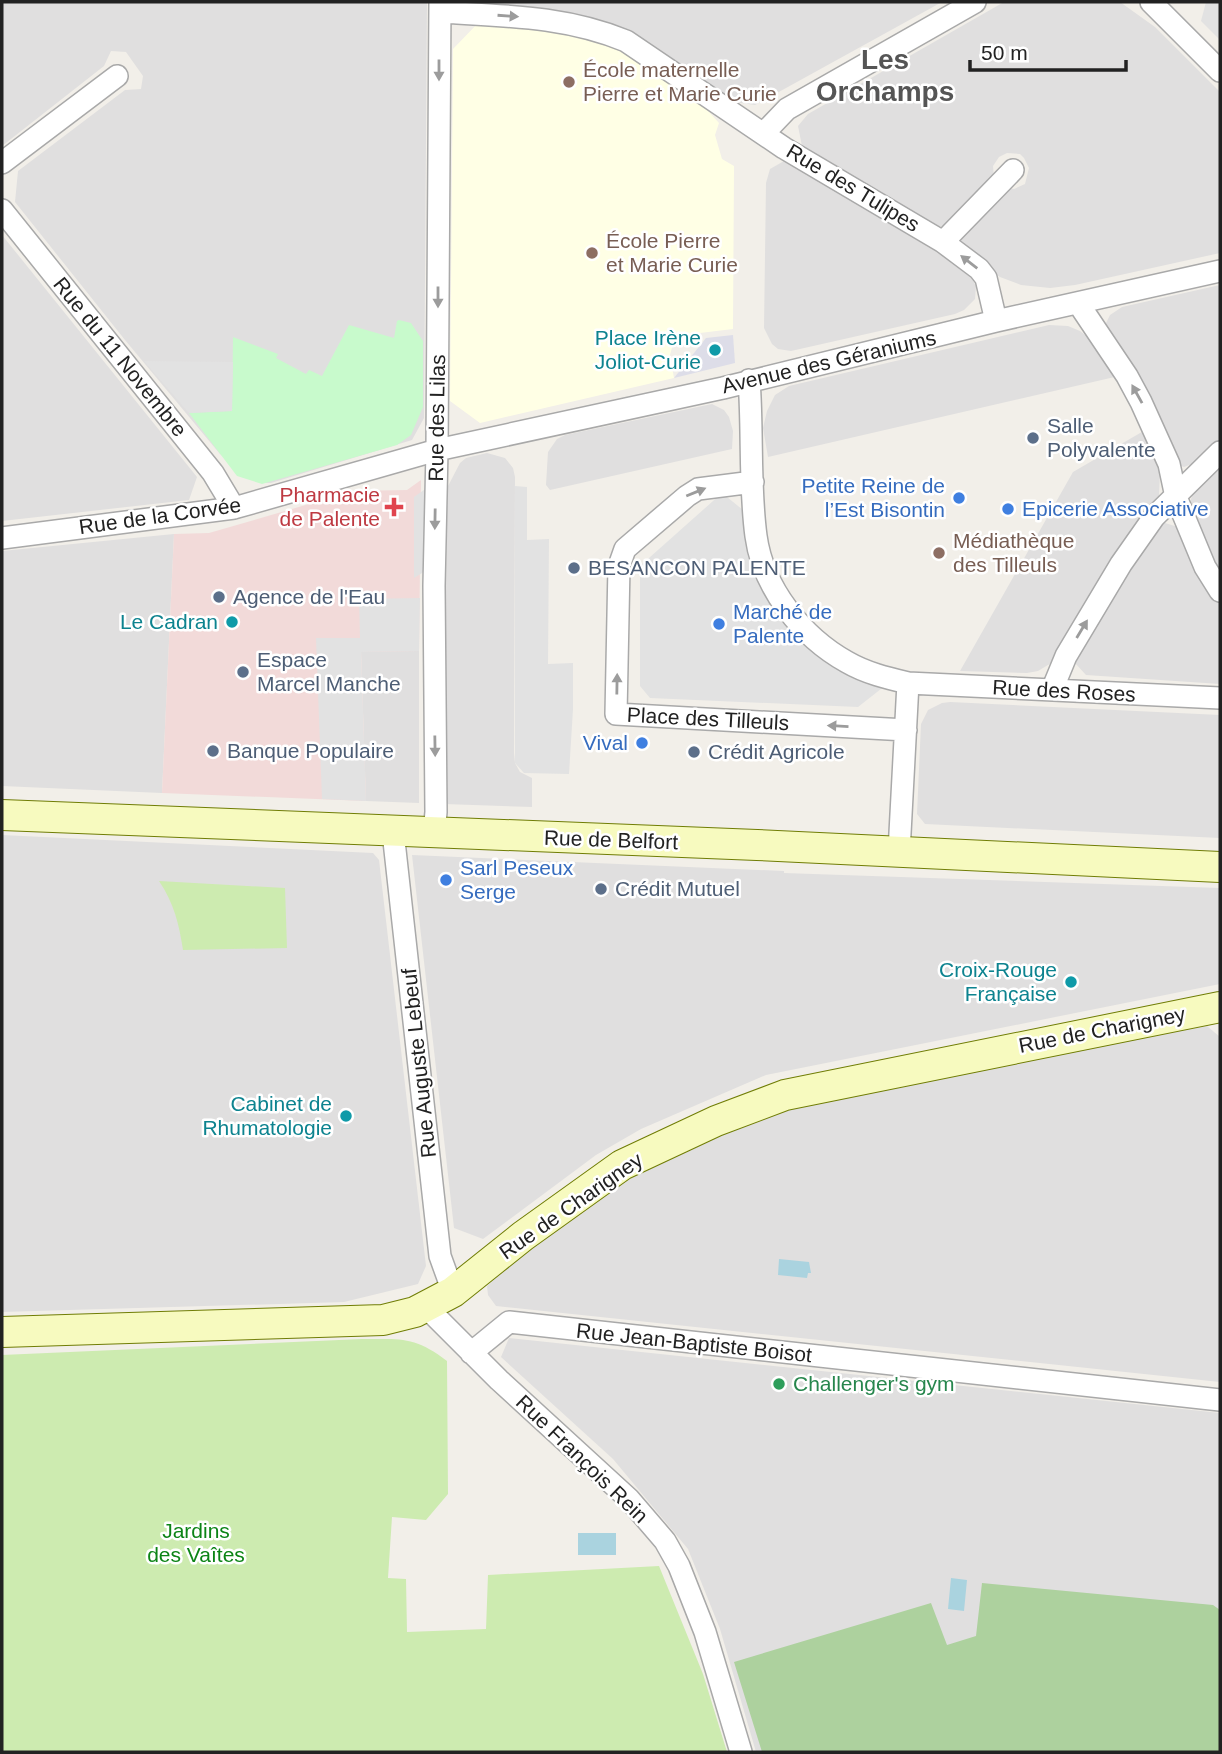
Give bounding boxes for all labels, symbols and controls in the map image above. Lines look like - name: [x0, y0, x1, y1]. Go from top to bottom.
- one-way arrow: [497, 11, 519, 22]
- scale bar: [970, 28, 1126, 72]
- text: 50 m: [981, 41, 1028, 64]
- district label: Les Orchamps: [816, 44, 954, 107]
- place label: École maternelle Pierre et Marie Curie: [583, 58, 777, 105]
- one-way arrow: [433, 59, 445, 81]
- marker: École maternelle Pierre et Marie Curie: [561, 74, 577, 90]
- street label: Rue des Tulipes: [783, 139, 924, 236]
- place label: École Pierre et Marie Curie: [606, 229, 738, 276]
- marker: École Pierre et Marie Curie: [584, 245, 600, 261]
- one-way arrow: [960, 255, 978, 269]
- street label: Rue du 11 Novembre: [49, 272, 192, 441]
- one-way arrow: [432, 287, 444, 309]
- place label: Place Irène Joliot-Curie: [595, 326, 701, 373]
- street label: Avenue des Géraniums: [720, 326, 938, 397]
- marker: Place Irène Joliot-Curie: [707, 342, 723, 358]
- street label: Rue des Lilas: [424, 354, 449, 482]
- one-way arrow: [1131, 384, 1143, 404]
- place label: Salle Polyvalente: [1047, 414, 1156, 461]
- marker: Salle Polyvalente: [1025, 430, 1041, 446]
- place label: Petite Reine de l’Est Bisontin: [801, 474, 945, 521]
- place label: Pharmacie de Palente: [280, 483, 380, 530]
- one-way arrow: [686, 487, 707, 498]
- marker: Petite Reine de l’Est Bisontin: [951, 490, 967, 506]
- street label: Rue de la Corvée: [77, 493, 242, 538]
- place label: Epicerie Associative: [1022, 497, 1209, 520]
- marker: Pharmacie de Palente: [386, 499, 402, 515]
- marker: Epicerie Associative: [1000, 501, 1016, 517]
- one-way arrow: [429, 508, 440, 530]
- place label: Médiathèque des Tilleuls: [953, 529, 1074, 576]
- marker: Médiathèque des Tilleuls: [931, 545, 947, 561]
- place label: BESANCON PALENTE: [588, 556, 806, 579]
- marker: BESANCON PALENTE: [566, 560, 582, 576]
- place label: Agence de l'Eau: [233, 585, 385, 608]
- marker: Agence de l'Eau: [211, 589, 227, 605]
- place label: Marché de Palente: [733, 600, 832, 647]
- place label: Le Cadran: [120, 610, 218, 633]
- marker: Le Cadran: [224, 614, 240, 630]
- marker: Marché de Palente: [711, 616, 727, 632]
- one-way arrow: [1076, 619, 1088, 639]
- place label: Espace Marcel Manche: [257, 648, 401, 695]
- marker: Espace Marcel Manche: [235, 664, 251, 680]
- one-way arrow: [611, 672, 623, 694]
- street label: Rue des Roses: [992, 675, 1136, 706]
- street label: Place des Tilleuls: [626, 703, 790, 734]
- one-way arrow: [826, 720, 848, 731]
- place label: Vival: [583, 731, 628, 754]
- one-way arrow: [429, 735, 441, 757]
- marker: Vival: [634, 735, 650, 751]
- place label: Banque Populaire: [227, 739, 394, 762]
- place label: Crédit Agricole: [708, 740, 845, 763]
- marker: Banque Populaire: [205, 743, 221, 759]
- marker: Crédit Agricole: [686, 744, 702, 760]
- street label: Rue de Belfort: [544, 826, 679, 853]
- place label: Sarl Peseux Serge: [460, 856, 574, 903]
- marker: Sarl Peseux Serge: [438, 872, 454, 888]
- place label: Crédit Mutuel: [615, 877, 740, 900]
- marker: Crédit Mutuel: [593, 881, 609, 897]
- place label: Croix-Rouge Française: [939, 958, 1057, 1005]
- street label: Rue Auguste Lebeuf: [397, 967, 440, 1159]
- marker: Croix-Rouge Française: [1063, 974, 1079, 990]
- street label: Rue de Charigney: [1017, 1002, 1188, 1057]
- place label: Cabinet de Rhumatologie: [202, 1092, 332, 1139]
- marker: Cabinet de Rhumatologie: [338, 1108, 354, 1124]
- street label: Rue de Charigney: [495, 1147, 647, 1264]
- street label: Rue Jean-Baptiste Boisot: [575, 1319, 813, 1366]
- place label: Challenger's gym: [793, 1372, 955, 1395]
- marker: Challenger's gym: [771, 1376, 787, 1392]
- street label: Rue François Rein: [512, 1390, 653, 1527]
- park label: Jardins des Vaîtes: [147, 1519, 245, 1566]

